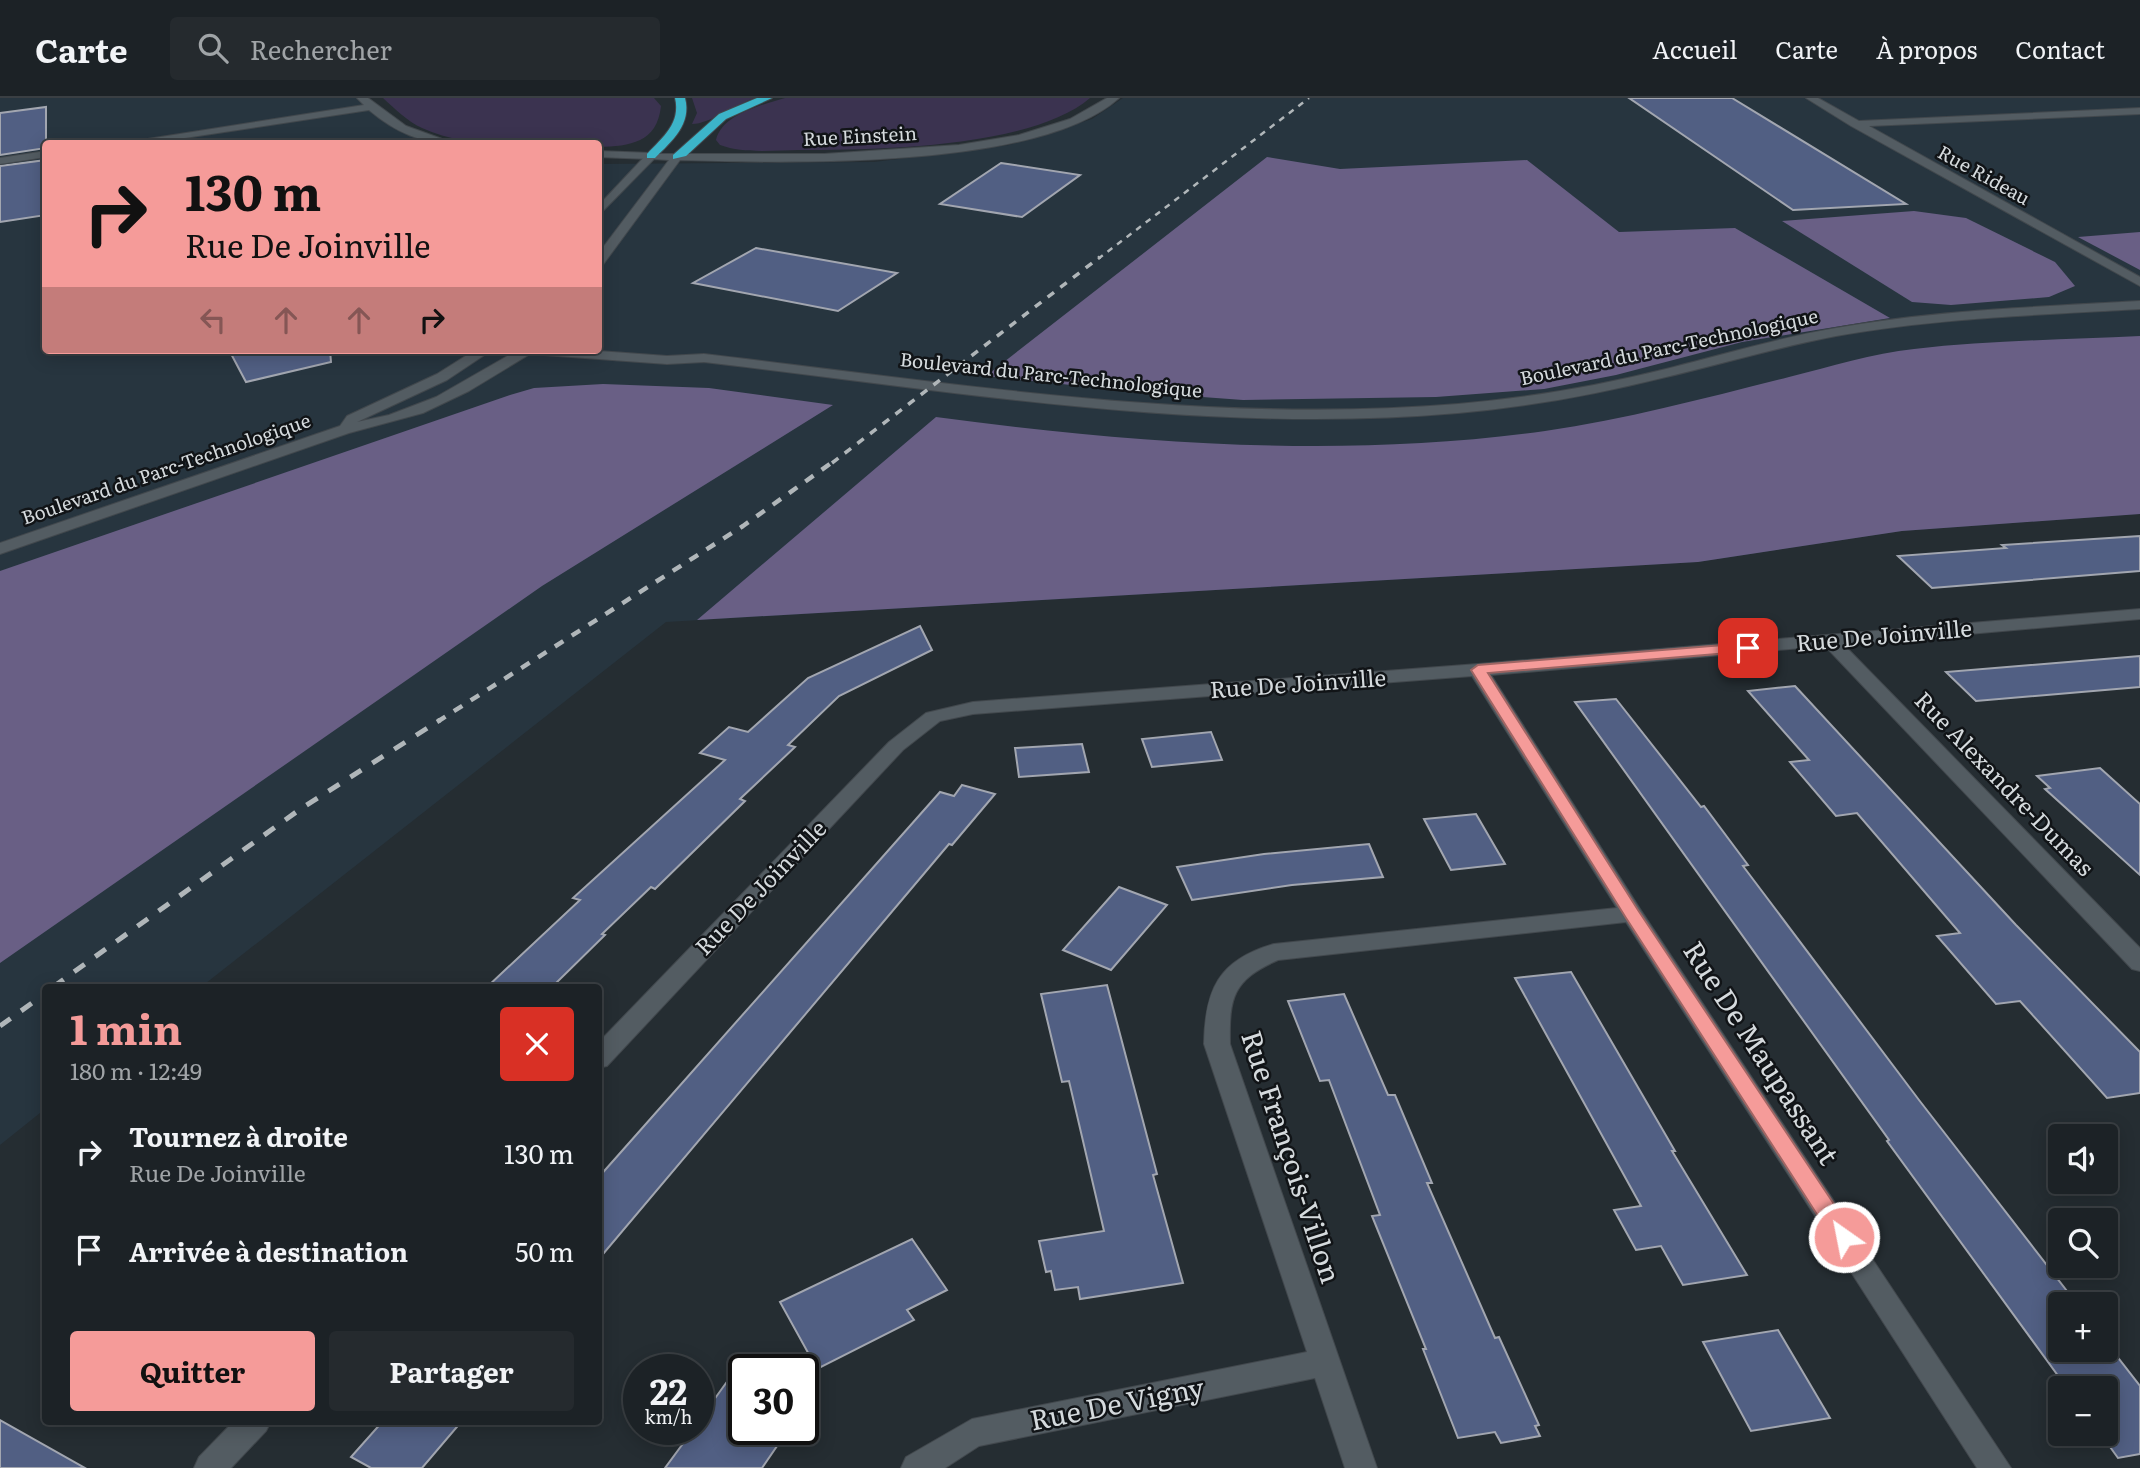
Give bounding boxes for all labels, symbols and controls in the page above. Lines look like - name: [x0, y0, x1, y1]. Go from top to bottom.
- search box: [170, 17, 660, 80]
- text: Carte: [35, 24, 128, 73]
- icon: search: [194, 29, 232, 67]
- text: Rechercher: [250, 29, 392, 68]
- text: Accueil: [1652, 31, 1737, 66]
- text: Carte: [1775, 31, 1838, 66]
- text: À propos: [1876, 31, 1977, 66]
- text: Contact: [2015, 31, 2105, 66]
- street label: Rue Einstein: [802, 118, 918, 152]
- street label: Rue Rideau: [1933, 137, 2036, 211]
- text: 130 m: [185, 153, 321, 226]
- icon: right: [70, 168, 161, 259]
- text: Rue De Joinville: [185, 220, 431, 268]
- icon: left: [194, 301, 232, 339]
- icon: ahead: [267, 301, 305, 339]
- icon: ahead: [340, 301, 378, 339]
- icon: right: [413, 301, 451, 339]
- street label: Boulevard du Parc-Technologique: [1517, 301, 1820, 391]
- street label: Boulevard du Parc-Technologique: [899, 344, 1204, 404]
- street label: Boulevard du Parc-Technologique: [17, 405, 314, 531]
- street label: Rue De Joinville: [1794, 609, 1973, 659]
- pin: [1718, 618, 1778, 678]
- icon: arrive: [1729, 629, 1767, 667]
- street label: Rue De Joinville: [1209, 659, 1387, 705]
- street label: Rue Alexandre-Dumas: [1908, 683, 2103, 883]
- street label: Rue De Joinville: [686, 811, 833, 962]
- street label: Rue De Maupassant: [1674, 932, 1851, 1173]
- text: 1 min: [70, 996, 182, 1058]
- button: close: [500, 1007, 574, 1081]
- street label: Rue François-Villon: [1232, 1025, 1354, 1288]
- text: 180 m · 12:49: [70, 1053, 202, 1087]
- text: Tournez à droite: [129, 1116, 348, 1155]
- map controls: [2048, 1124, 2118, 1446]
- button: sound: [2048, 1124, 2118, 1194]
- icon: right: [70, 1133, 108, 1171]
- text: 130 m: [504, 1133, 574, 1172]
- text: Rue De Joinville: [129, 1155, 306, 1189]
- position arrow: [1807, 1200, 1881, 1274]
- button: search: [2048, 1208, 2118, 1278]
- icon: arrive: [70, 1231, 108, 1269]
- text: Arrivée à destination: [129, 1231, 408, 1270]
- text: 50 m: [515, 1231, 574, 1270]
- button: +: [2048, 1292, 2118, 1362]
- button: Quitter: [70, 1331, 315, 1411]
- button: Partager: [329, 1331, 574, 1411]
- speed limit sign: 30: [728, 1354, 819, 1445]
- text: 22: [650, 1364, 687, 1416]
- street label: Rue De Vigny: [1026, 1364, 1208, 1440]
- button: −: [2048, 1376, 2118, 1446]
- text: km/h: [645, 1403, 692, 1430]

